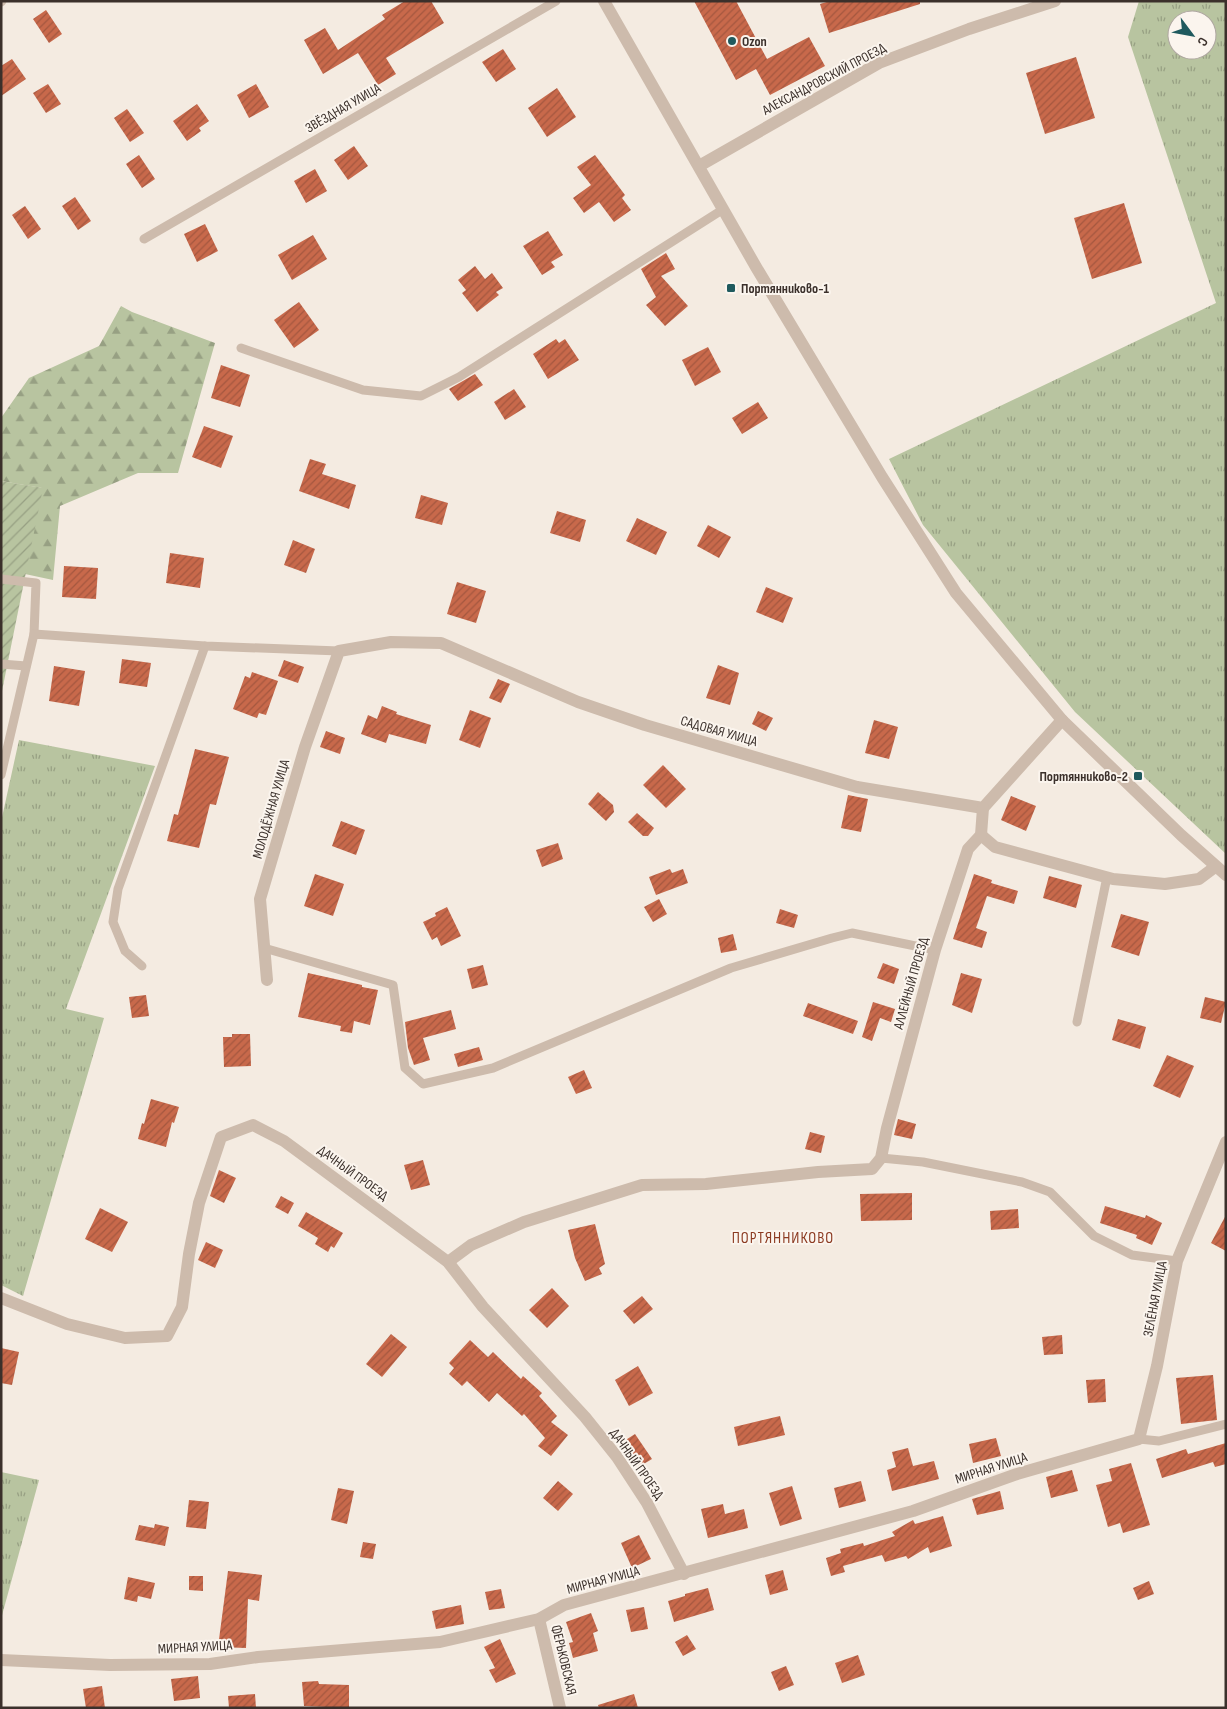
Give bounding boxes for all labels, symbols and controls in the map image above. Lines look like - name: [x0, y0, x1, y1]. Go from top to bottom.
- north arrow: [1167, 10, 1217, 60]
- place label: Ozon: [742, 33, 767, 50]
- text: С: [1193, 34, 1212, 49]
- marker: Ozon: [726, 35, 738, 47]
- street label: АЛЕКСАНДРОВСКИЙ ПРОЕЗД: [758, 39, 889, 119]
- street label: ЗВЁЗДНАЯ УЛИЦА: [302, 79, 385, 136]
- place label: Портянниково-1: [741, 280, 829, 297]
- marker: Портянниково-1: [725, 282, 737, 294]
- street label: САДОВАЯ УЛИЦА: [679, 712, 760, 750]
- street label: МОЛОДЁЖНАЯ УЛИЦА: [249, 756, 294, 861]
- place label: Портянниково-2: [1039, 768, 1128, 785]
- marker: Портянниково-2: [1132, 770, 1144, 782]
- street label: АЛЛЕЙНЫЙ ПРОЕЗД: [889, 935, 932, 1032]
- street label: ДАЧНЫЙ ПРОЕЗД: [314, 1142, 392, 1204]
- district label: ПОРТЯННИКОВО: [732, 1229, 834, 1248]
- street label: ЗЕЛЁНАЯ УЛИЦА: [1139, 1259, 1171, 1338]
- street label: ДАЧНЫЙ ПРОЕЗД: [606, 1425, 668, 1503]
- street label: МИРНАЯ УЛИЦА: [953, 1448, 1030, 1488]
- street label: МИРНАЯ УЛИЦА: [565, 1562, 642, 1598]
- street label: ФЕРЬКОВСКАЯ: [548, 1623, 580, 1697]
- street label: МИРНАЯ УЛИЦА: [157, 1637, 234, 1657]

